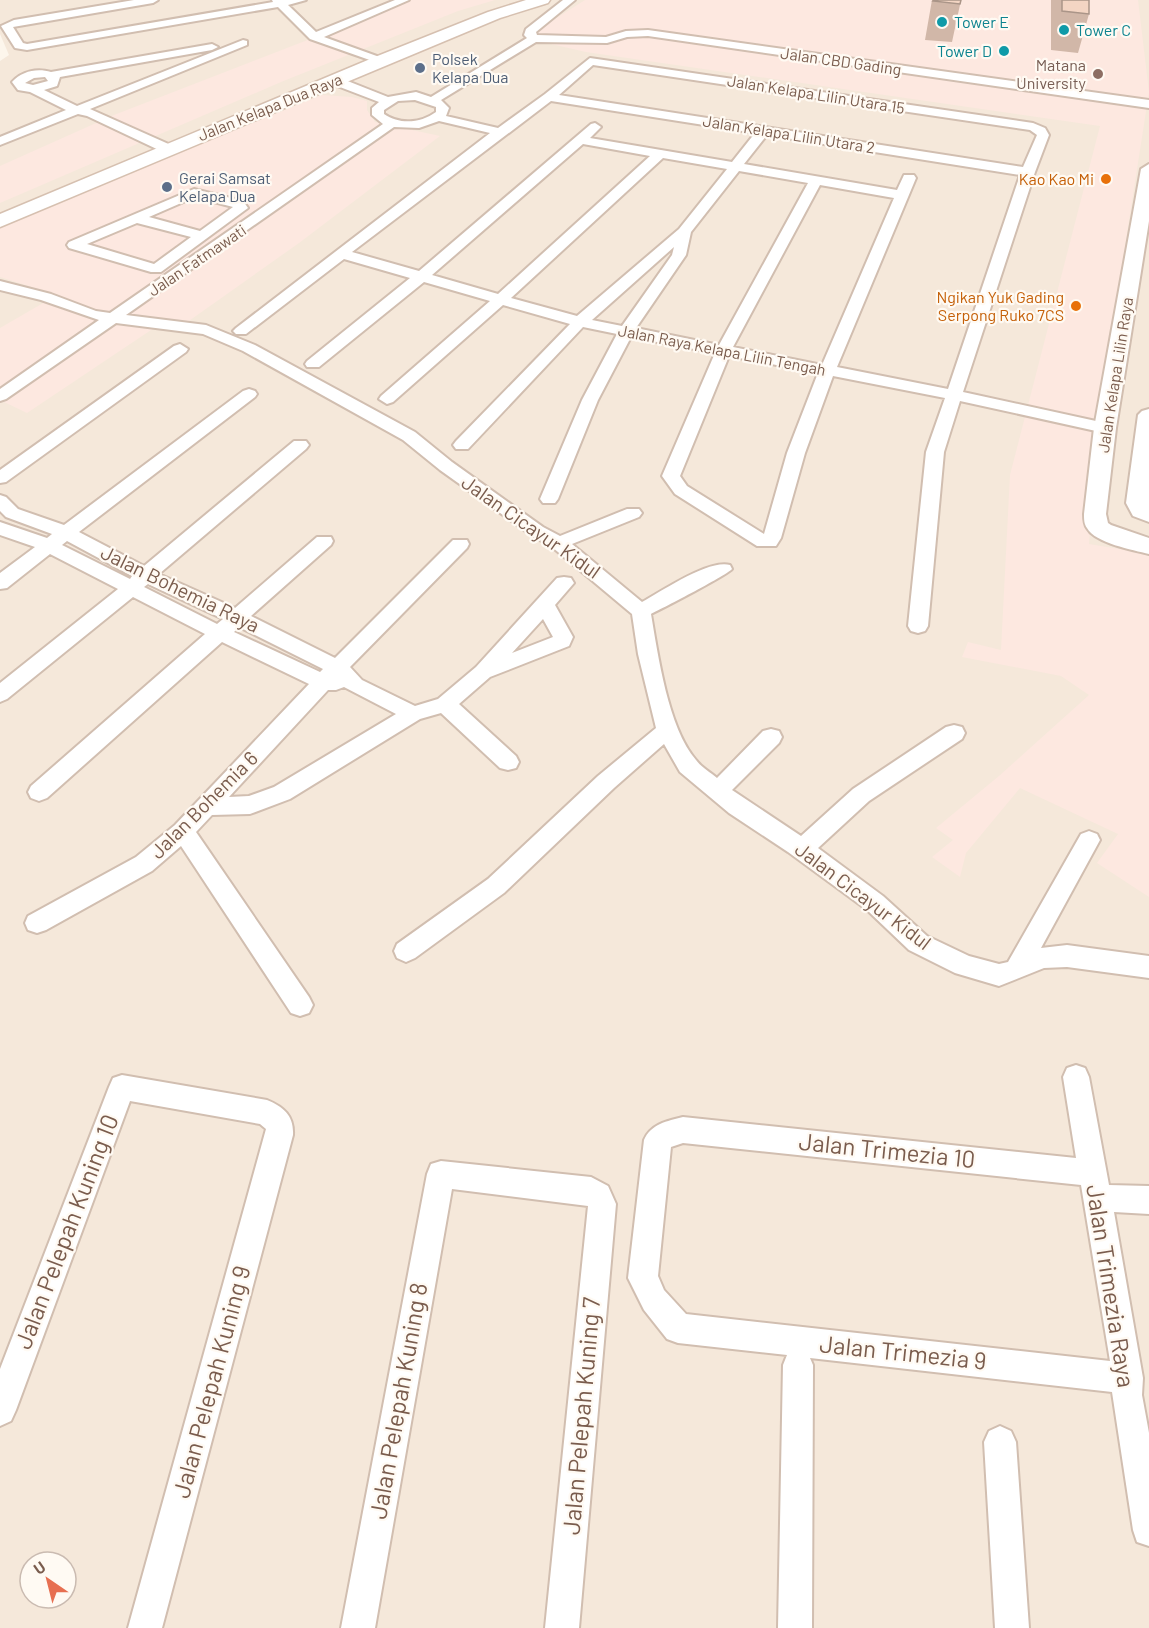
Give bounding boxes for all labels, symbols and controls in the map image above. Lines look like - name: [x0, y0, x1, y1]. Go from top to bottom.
- place label: Tower E: [954, 12, 1009, 31]
- marker: Tower E: [935, 15, 949, 29]
- place label: Tower C: [1076, 20, 1131, 39]
- marker: Tower C: [1057, 23, 1071, 37]
- place label: Tower D: [937, 41, 992, 60]
- street label: Jalan CBD Gading: [779, 43, 903, 78]
- marker: Tower D: [997, 44, 1011, 58]
- place label: Polsek Kelapa Dua: [432, 49, 509, 86]
- place label: Matana University: [1016, 55, 1087, 92]
- marker: Polsek Kelapa Dua: [413, 61, 427, 75]
- marker: Matana University: [1091, 67, 1105, 81]
- street label: Jalan Kelapa Dua Raya: [195, 69, 345, 144]
- street label: Jalan Kelapa Lilin Utara 15: [726, 70, 906, 117]
- street label: Jalan Kelapa Lilin Utara 2: [702, 111, 877, 157]
- place label: Gerai Samsat Kelapa Dua: [179, 168, 271, 205]
- place label: Kao Kao Mi: [1019, 169, 1094, 188]
- marker: Kao Kao Mi: [1099, 172, 1113, 186]
- marker: Gerai Samsat Kelapa Dua: [160, 180, 174, 194]
- street label: Jalan Fatmawati: [144, 220, 249, 299]
- place label: Ngikan Yuk Gading Serpong Ruko 7CS: [936, 287, 1064, 324]
- street label: Jalan Kelapa Lilin Raya: [1093, 296, 1136, 454]
- marker: Ngikan Yuk Gading Serpong Ruko 7CS: [1069, 299, 1083, 313]
- street label: Jalan Raya Kelapa Lilin Tengah: [617, 320, 827, 379]
- street label: Jalan Cicayur Kidul: [458, 469, 606, 583]
- street label: Jalan Bohemia Raya: [97, 539, 264, 637]
- street label: Jalan Bohemia 6: [145, 746, 262, 863]
- street label: Jalan Cicayur Kidul: [791, 836, 936, 954]
- street label: Jalan Pelepah Kuning 10: [7, 1110, 124, 1353]
- street label: Jalan Trimezia 10: [798, 1126, 977, 1173]
- street label: Jalan Trimezia Raya: [1081, 1182, 1142, 1389]
- street label: Jalan Pelepah Kuning 9: [166, 1262, 256, 1501]
- street label: Jalan Pelepah Kuning 8: [362, 1280, 433, 1521]
- street label: Jalan Pelepah Kuning 7: [556, 1296, 605, 1536]
- street label: Jalan Trimezia 9: [818, 1328, 988, 1375]
- north arrow: [18, 1550, 78, 1610]
- text: U: [30, 1557, 49, 1578]

